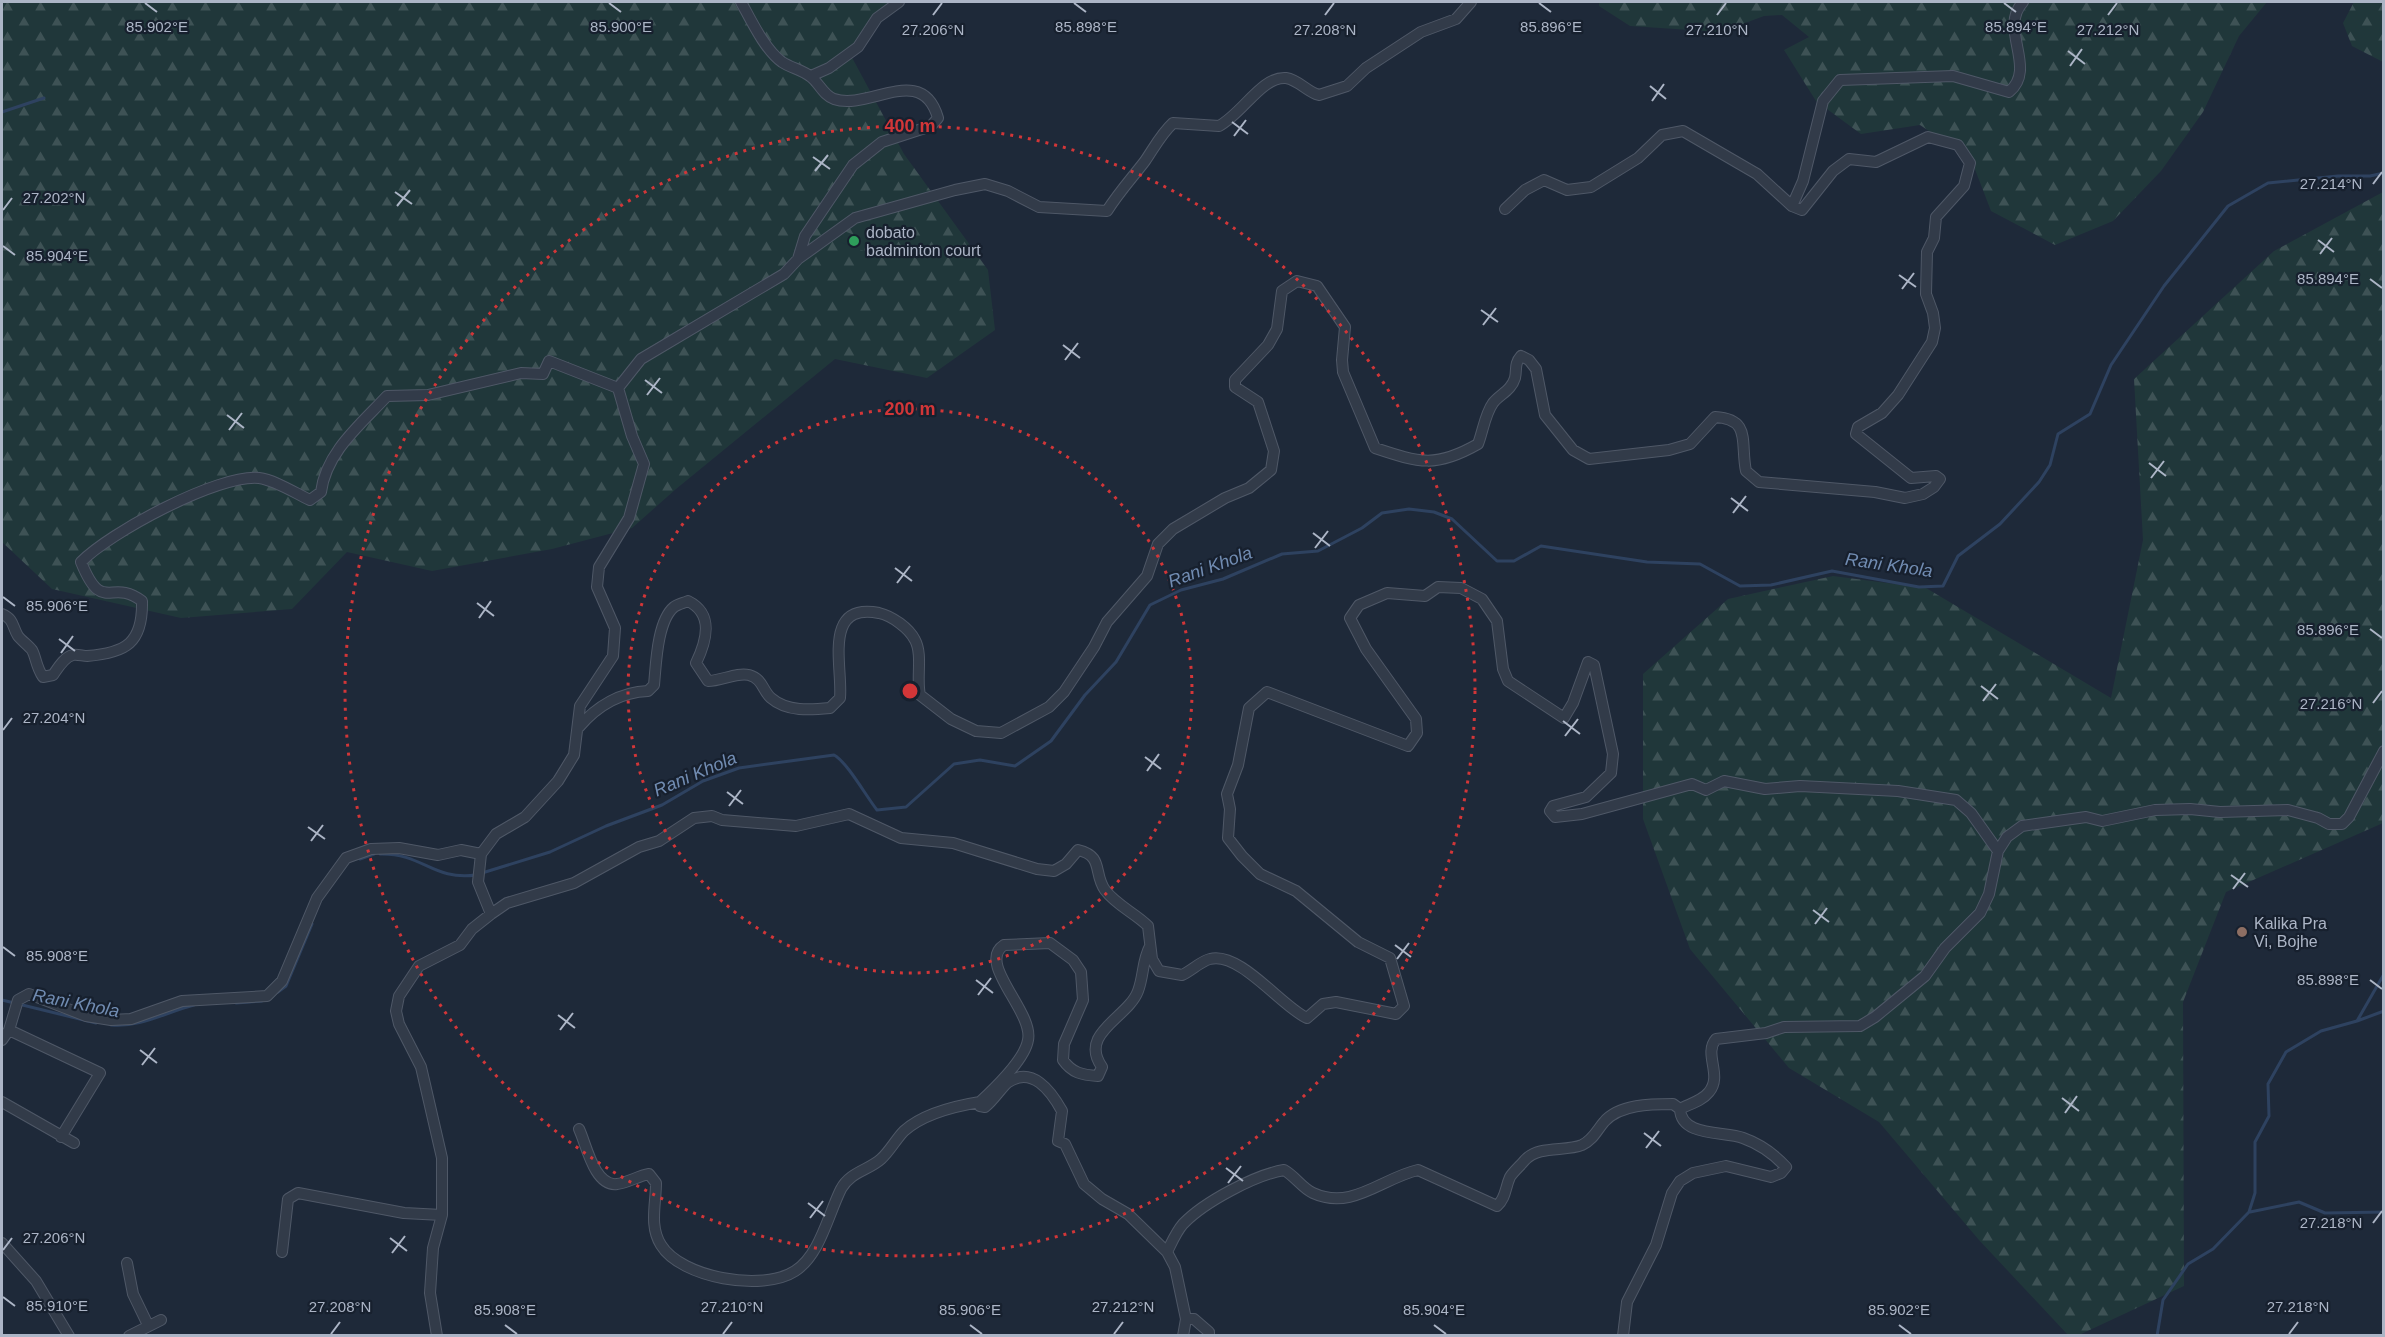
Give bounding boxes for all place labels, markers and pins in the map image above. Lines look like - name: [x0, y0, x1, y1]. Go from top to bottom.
- place label: dobato badminton court: [866, 224, 981, 259]
- marker: dobato badminton court: [847, 234, 861, 248]
- centre of rings: [900, 681, 920, 701]
- place label: Kalika Pra Vi, Bojhe: [2254, 915, 2327, 950]
- marker: Kalika Pra Vi, Bojhe: [2235, 925, 2249, 939]

